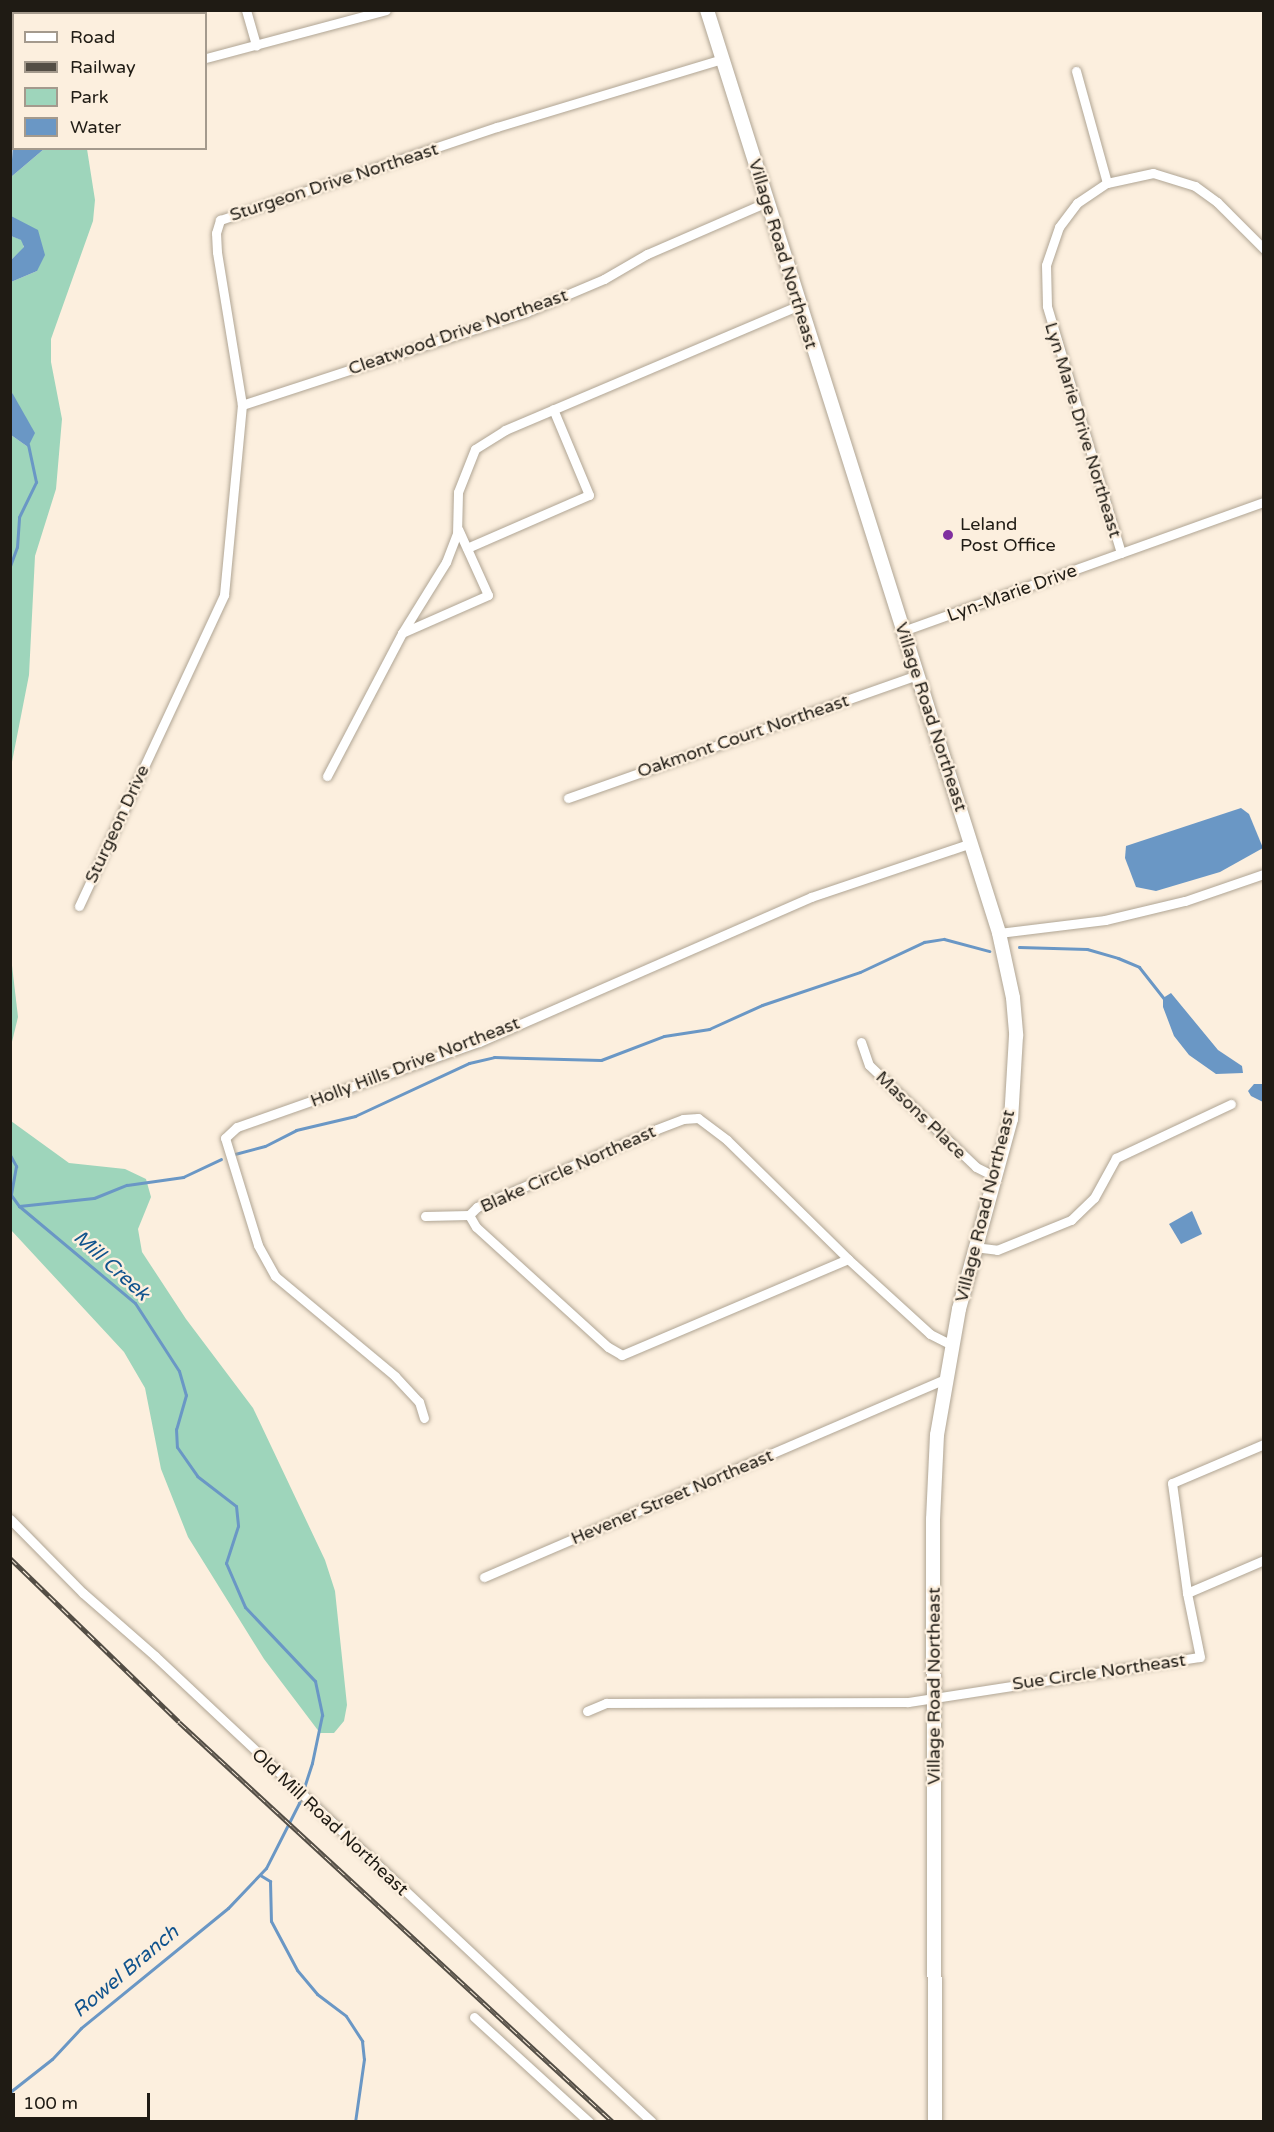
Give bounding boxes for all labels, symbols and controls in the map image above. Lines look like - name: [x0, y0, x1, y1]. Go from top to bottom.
- legend: [12, 12, 207, 150]
- text: Road: [70, 26, 115, 48]
- text: Railway: [70, 56, 136, 78]
- text: Park: [70, 86, 108, 108]
- text: Water: [70, 116, 121, 138]
- street label: Sturgeon Drive Northeast: [227, 138, 441, 226]
- street label: Village Road Northeast: [744, 156, 822, 352]
- street label: Cleatwood Drive Northeast: [345, 284, 571, 380]
- street label: Lyn Marie Drive Northeast: [1040, 320, 1126, 540]
- place label: Leland Post Office: [960, 514, 1056, 556]
- marker: Leland Post Office: [941, 528, 955, 542]
- street label: Lyn-Marie Drive: [944, 560, 1080, 626]
- street label: Village Road Northeast: [890, 620, 972, 814]
- street label: Oakmont Court Northeast: [634, 690, 852, 782]
- street label: Sturgeon Drive: [80, 762, 154, 886]
- street label: Holly Hills Drive Northeast: [307, 1012, 523, 1112]
- street label: Masons Place: [871, 1066, 971, 1164]
- street label: Village Road Northeast: [951, 1108, 1019, 1304]
- street label: Blake Circle Northeast: [477, 1121, 659, 1217]
- water label: Mill Creek: [68, 1226, 154, 1306]
- street label: Hevener Street Northeast: [568, 1445, 776, 1549]
- street label: Village Road Northeast: [923, 1587, 945, 1785]
- street label: Sue Circle Northeast: [1011, 1649, 1187, 1695]
- street label: Old Mill Road Northeast: [247, 1744, 413, 1900]
- water label: Rowel Branch: [68, 1921, 184, 2023]
- scale bar: [15, 2081, 153, 2119]
- text: 100 m: [23, 2092, 78, 2114]

